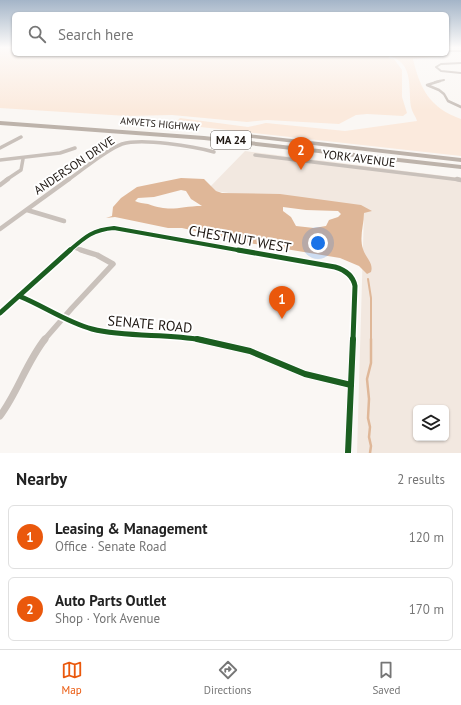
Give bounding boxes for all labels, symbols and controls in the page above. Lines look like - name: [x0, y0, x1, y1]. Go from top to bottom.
- search box: [12, 12, 449, 56]
- icon: search: [26, 23, 48, 45]
- text: Search here: [58, 25, 134, 44]
- street label: AMVETS HIGHWAY: [120, 114, 201, 134]
- road number: MA 24: [211, 131, 251, 149]
- street label: ANDERSON DRIVE: [31, 132, 117, 198]
- pin: 2: [288, 137, 314, 170]
- street label: YORK AVENUE: [322, 146, 396, 170]
- street label: CHESTNUT WEST: [187, 221, 293, 257]
- your location: [308, 233, 328, 253]
- pin: 1: [269, 286, 295, 319]
- street label: SENATE ROAD: [107, 311, 193, 337]
- map controls: [413, 405, 449, 441]
- button: layers: [413, 405, 449, 441]
- text: Nearby: [16, 468, 67, 490]
- text: 2 results: [397, 471, 445, 488]
- text: Leasing & Management: [55, 519, 207, 538]
- text: 1: [26, 529, 34, 546]
- text: 120 m: [409, 529, 444, 546]
- text: Office · Senate Road: [55, 538, 167, 555]
- text: Auto Parts Outlet: [55, 591, 166, 610]
- text: 2: [26, 601, 34, 618]
- text: 170 m: [409, 601, 444, 618]
- text: Shop · York Avenue: [55, 610, 160, 627]
- tab: Map: [61, 659, 83, 697]
- tab: Directions: [204, 659, 251, 697]
- tab: Saved: [372, 659, 400, 697]

